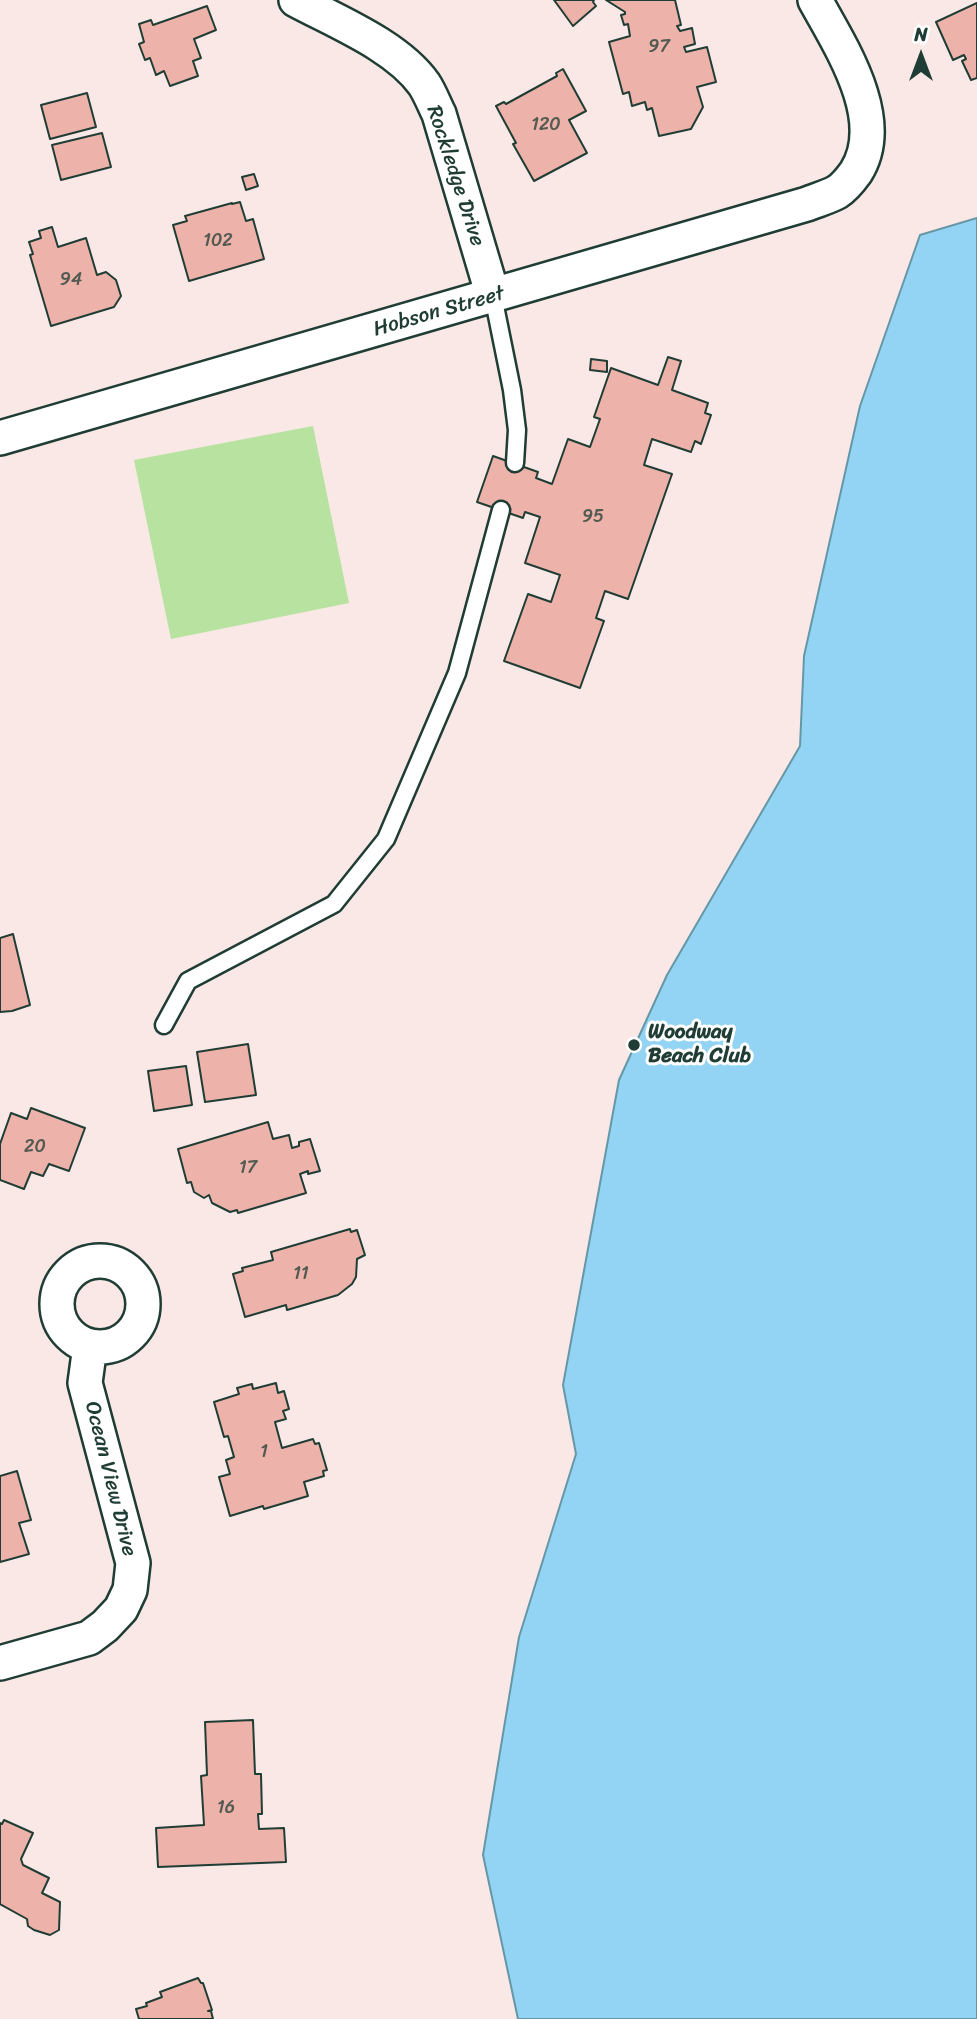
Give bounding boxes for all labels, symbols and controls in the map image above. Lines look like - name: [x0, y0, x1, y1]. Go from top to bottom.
- text: N: [914, 18, 928, 51]
- north arrow: [886, 21, 956, 91]
- house number: 97: [648, 36, 670, 58]
- street label: Rockledge Drive: [420, 102, 490, 250]
- house number: 120: [531, 114, 561, 136]
- house number: 102: [203, 230, 233, 252]
- house number: 94: [60, 269, 82, 291]
- street label: Hobson Street: [371, 281, 507, 343]
- house number: 95: [582, 506, 604, 528]
- place label: Woodway Beach Club: [648, 1020, 751, 1070]
- marker: Woodway Beach Club: [626, 1037, 642, 1053]
- house number: 20: [24, 1136, 46, 1158]
- house number: 17: [239, 1157, 257, 1179]
- house number: 11: [293, 1263, 309, 1285]
- street label: Ocean View Drive: [79, 1399, 141, 1559]
- house number: 1: [260, 1441, 268, 1463]
- house number: 16: [217, 1797, 235, 1819]

